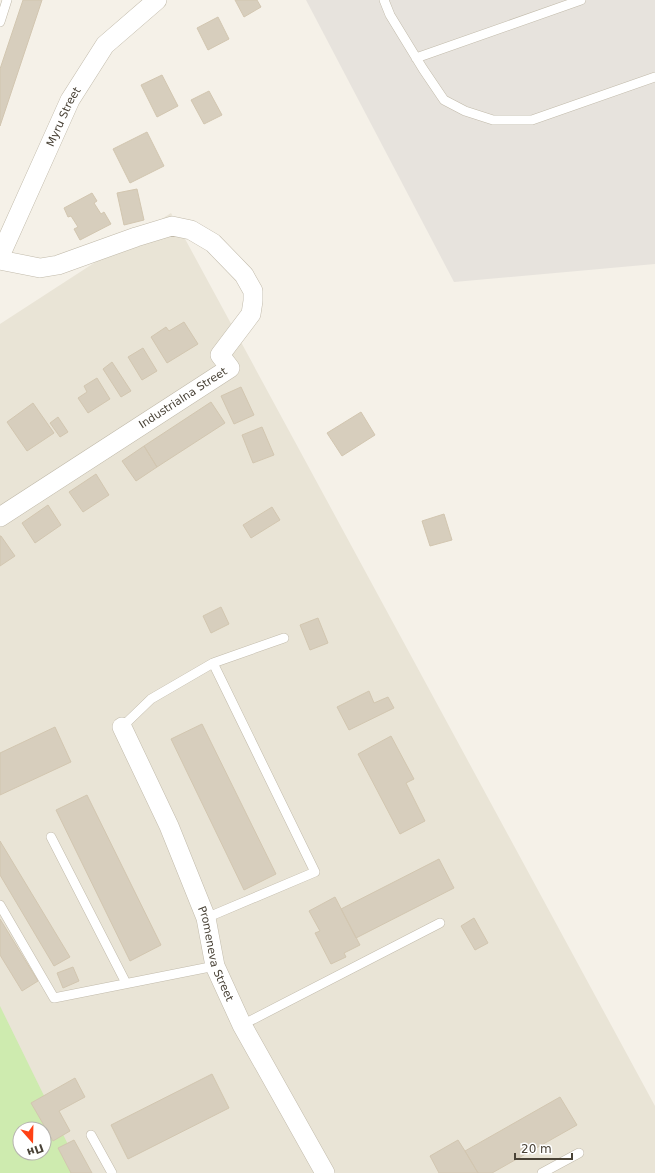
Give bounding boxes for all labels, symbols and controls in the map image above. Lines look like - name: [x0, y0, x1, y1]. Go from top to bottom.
- street label: Myru Street: [44, 84, 84, 149]
- street label: Industrialna Street: [137, 364, 230, 431]
- street label: Promeneva Street: [195, 904, 237, 1004]
- north arrow: [12, 1121, 52, 1161]
- scale bar: [515, 1135, 572, 1161]
- text: Пн: [25, 1141, 45, 1159]
- text: 20 m: [521, 1142, 552, 1156]

